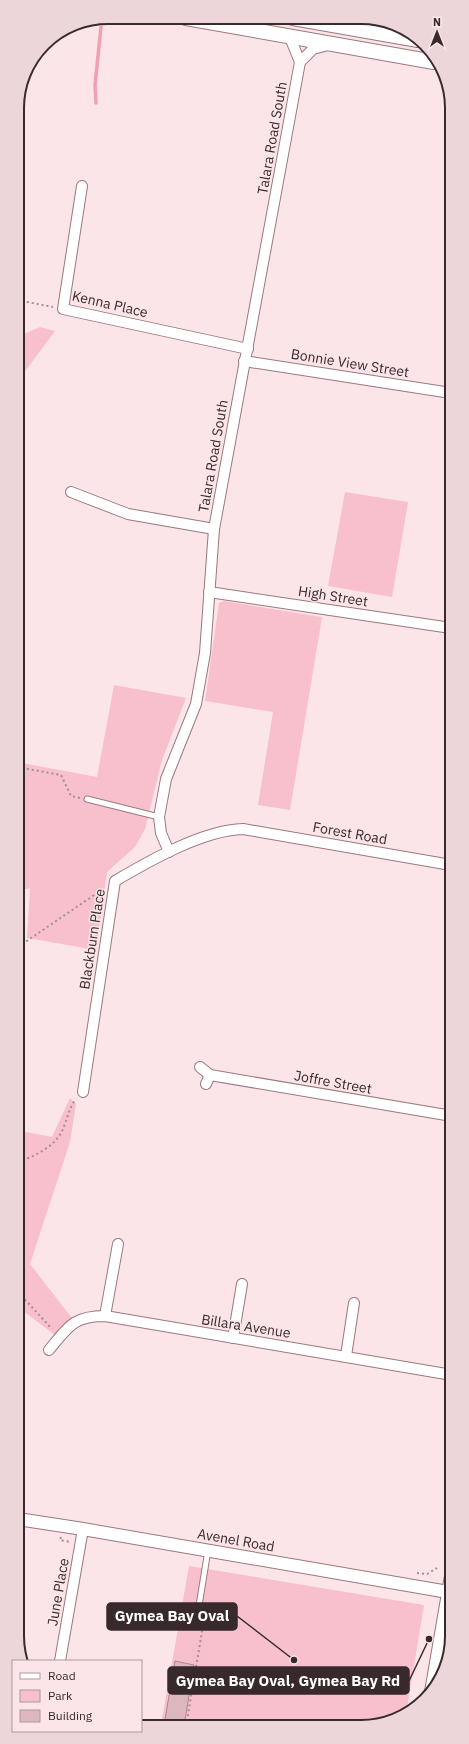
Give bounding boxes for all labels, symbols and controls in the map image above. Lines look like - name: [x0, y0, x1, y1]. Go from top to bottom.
- north arrow: [417, 12, 457, 52]
- text: N: [433, 15, 441, 29]
- street label: Talara Road South: [253, 80, 291, 196]
- street label: Kenna Place: [70, 287, 150, 322]
- street label: Bonnie View Street: [290, 345, 410, 381]
- street label: Talara Road South: [194, 398, 232, 514]
- street label: High Street: [297, 582, 369, 610]
- street label: Forest Road: [311, 818, 389, 848]
- street label: Blackburn Place: [75, 887, 109, 991]
- street label: Joffre Street: [293, 1066, 373, 1098]
- street label: Billara Avenue: [200, 1310, 292, 1342]
- street label: Avenel Road: [196, 1524, 276, 1556]
- street label: June Place: [43, 1556, 73, 1627]
- callout: Gymea Bay Oval: [107, 1603, 237, 1630]
- text: Gymea Bay Oval: [115, 1606, 230, 1625]
- legend: [12, 1660, 142, 1732]
- callout: Gymea Bay Oval, Gymea Bay Rd: [168, 1667, 409, 1694]
- text: Road: [48, 1668, 76, 1683]
- text: Gymea Bay Oval, Gymea Bay Rd: [176, 1671, 400, 1690]
- text: Park: [48, 1688, 73, 1703]
- text: Building: [48, 1708, 93, 1723]

